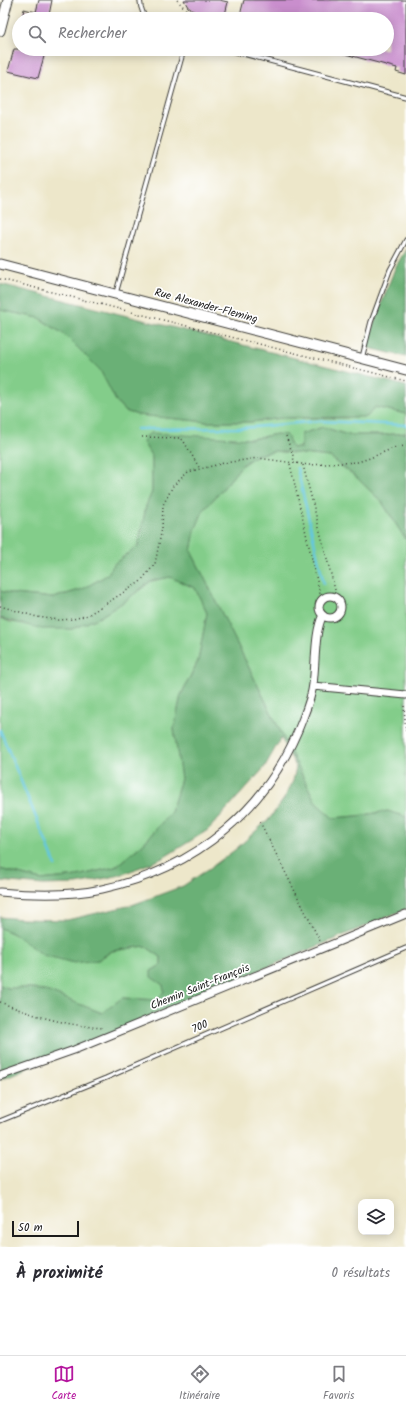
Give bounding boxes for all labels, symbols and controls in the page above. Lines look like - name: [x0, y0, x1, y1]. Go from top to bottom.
- search box: [12, 12, 394, 56]
- text: Rechercher: [58, 22, 126, 46]
- icon: search: [26, 23, 48, 45]
- street label: Rue Alexander-Fleming: [152, 284, 260, 328]
- street label: Chemin Saint-François: [148, 959, 253, 1015]
- street label: 700: [189, 1015, 211, 1038]
- map controls: [358, 1199, 394, 1235]
- button: layers: [358, 1199, 394, 1235]
- scale bar: [12, 1219, 79, 1238]
- text: 50 m: [18, 1219, 43, 1237]
- text: À proximité: [16, 1260, 103, 1287]
- text: 0 résultats: [332, 1263, 390, 1284]
- tab: Carte: [51, 1363, 76, 1405]
- tab: Itinéraire: [179, 1363, 220, 1405]
- tab: Favoris: [323, 1363, 355, 1405]

